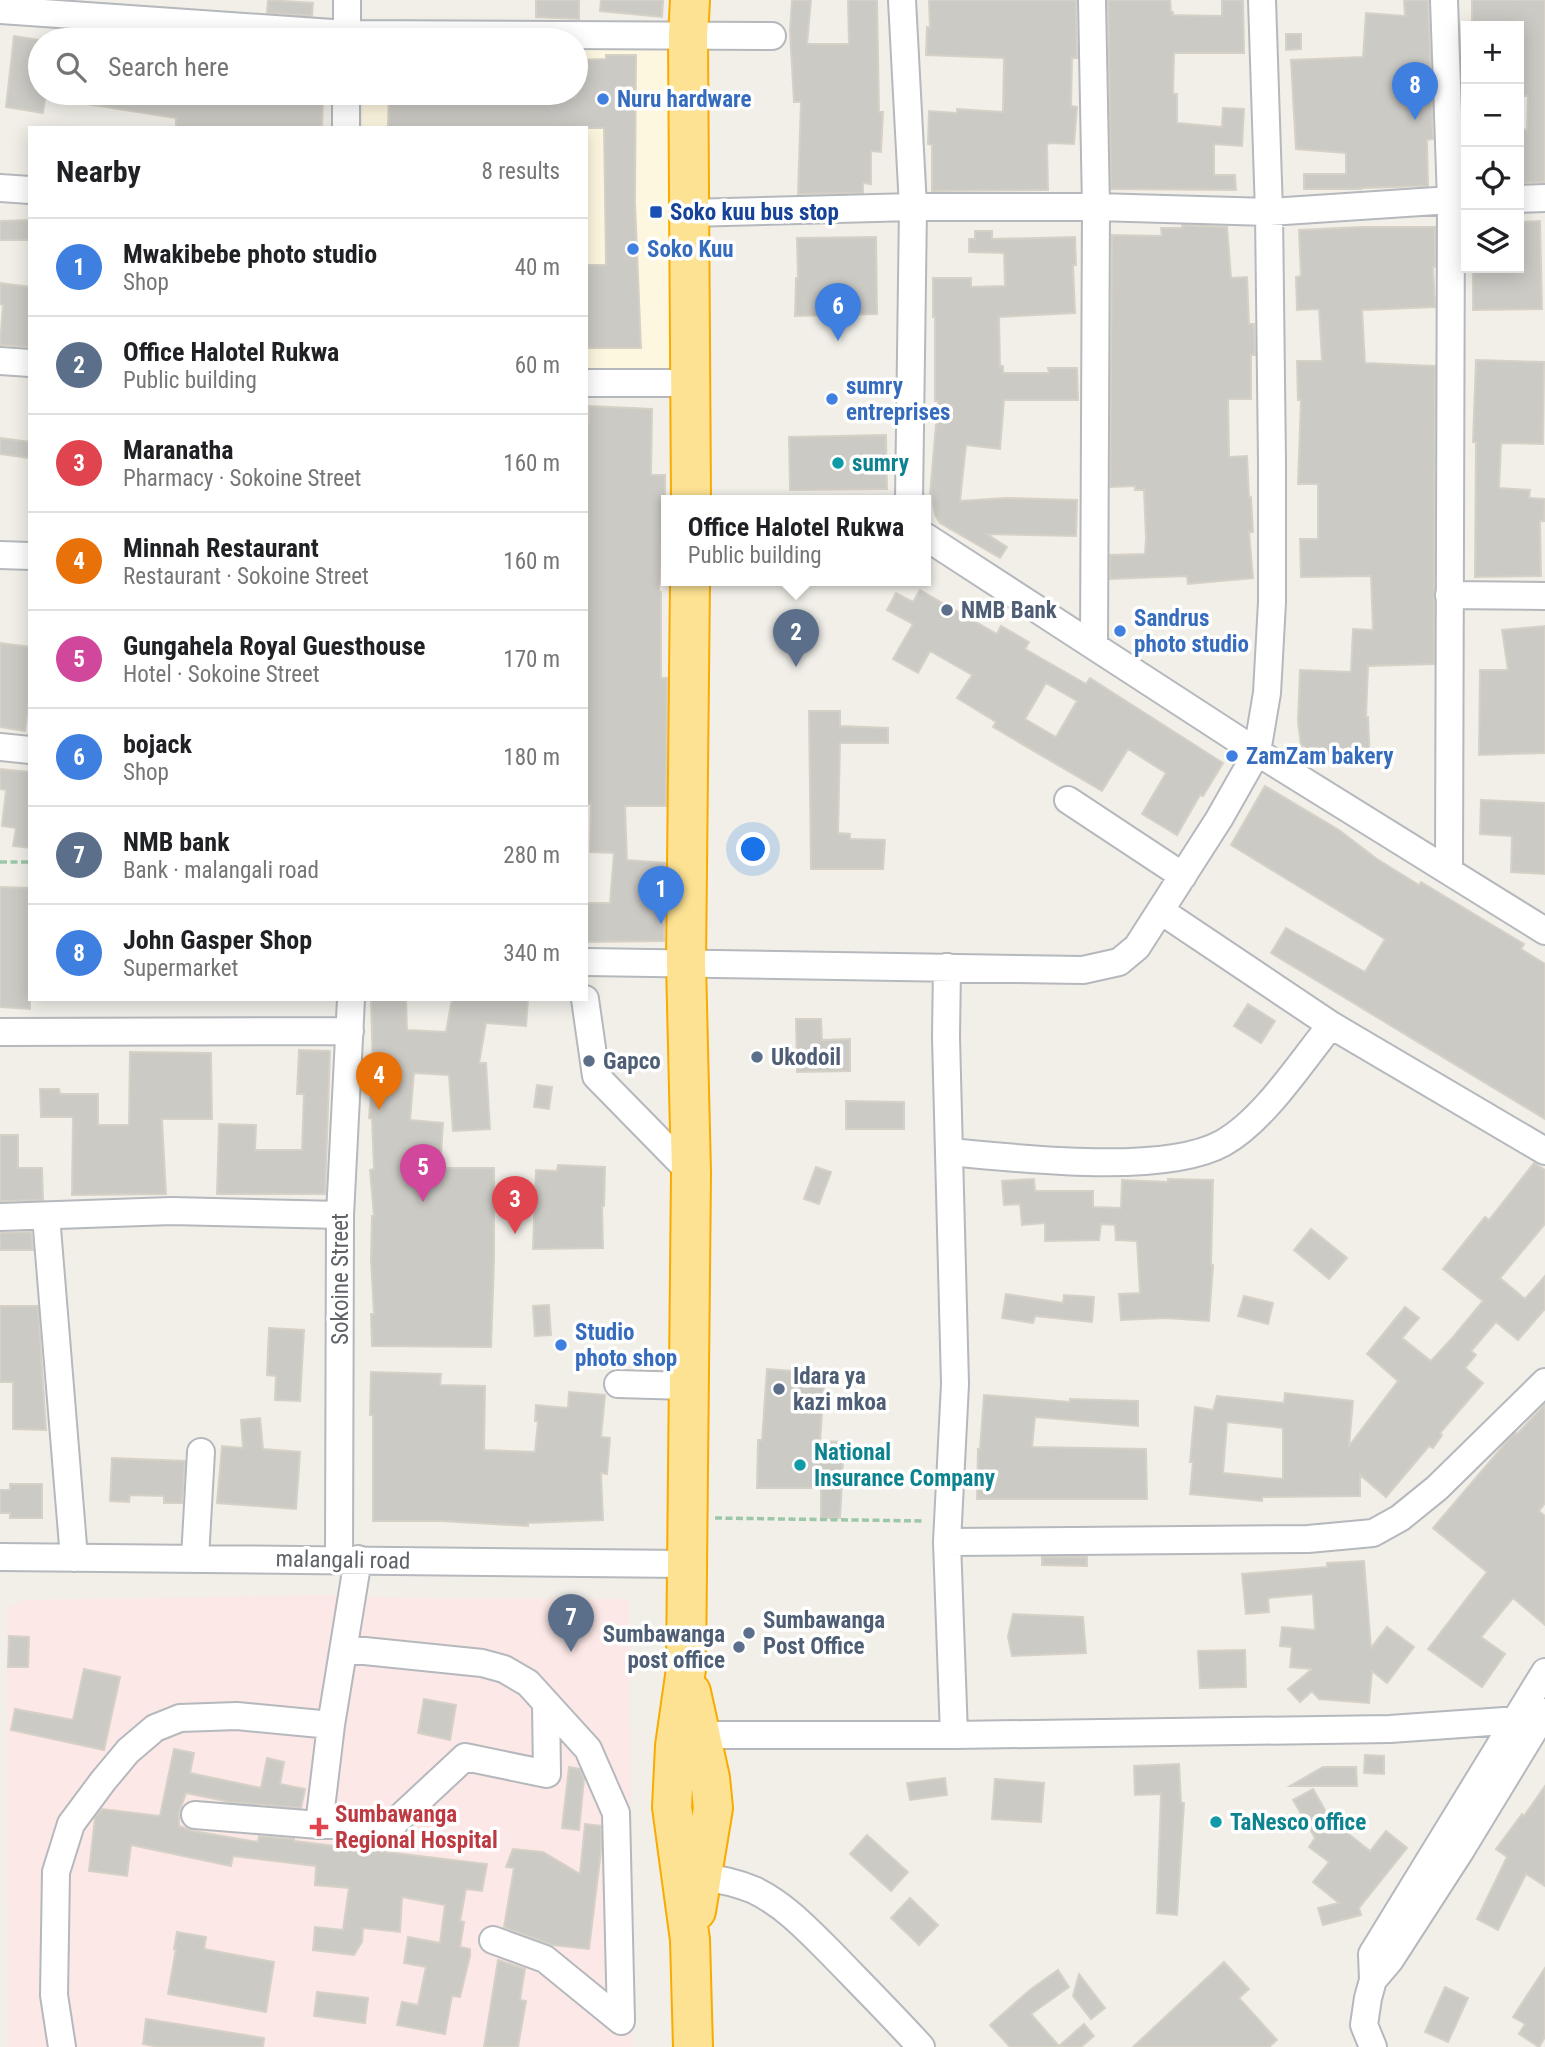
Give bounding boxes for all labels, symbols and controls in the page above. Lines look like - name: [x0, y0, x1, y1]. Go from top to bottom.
- map controls: [1461, 21, 1524, 273]
- button: +: [1461, 21, 1524, 84]
- search box: [28, 28, 588, 105]
- icon: search: [52, 48, 90, 86]
- text: Search here: [108, 52, 229, 82]
- pin: 8: [1392, 62, 1438, 120]
- button: −: [1461, 84, 1524, 147]
- place label: Nuru hardware: [617, 86, 751, 113]
- marker: Nuru hardware: [595, 91, 611, 107]
- button: locate: [1461, 147, 1524, 210]
- text: Nearby: [56, 154, 141, 189]
- text: 8 results: [482, 158, 560, 185]
- place label: Soko kuu bus stop: [670, 199, 839, 226]
- marker: Soko kuu bus stop: [648, 204, 664, 220]
- button: layers: [1461, 210, 1524, 273]
- place label: Soko Kuu: [647, 236, 734, 263]
- text: Mwakibebe photo studio: [123, 239, 377, 269]
- marker: Soko Kuu: [625, 241, 641, 257]
- text: 1: [73, 254, 85, 281]
- text: 40 m: [515, 254, 560, 281]
- text: Shop: [123, 269, 169, 296]
- pin: 6: [815, 283, 861, 341]
- text: Office Halotel Rukwa: [123, 337, 339, 367]
- text: 2: [73, 352, 85, 379]
- text: 60 m: [515, 352, 560, 379]
- text: Public building: [123, 367, 257, 394]
- place label: sumry entreprises: [846, 373, 950, 426]
- marker: sumry entreprises: [824, 391, 840, 407]
- text: Maranatha: [123, 435, 234, 465]
- text: 3: [73, 450, 85, 477]
- text: 160 m: [503, 450, 560, 477]
- place label: sumry: [852, 450, 910, 477]
- marker: sumry: [830, 455, 846, 471]
- text: Pharmacy · Sokoine Street: [123, 465, 361, 492]
- popup: [661, 495, 931, 586]
- text: Office Halotel Rukwa: [688, 512, 904, 542]
- text: Minnah Restaurant: [123, 533, 319, 563]
- text: Public building: [688, 542, 822, 569]
- text: 4: [73, 548, 85, 575]
- text: 160 m: [503, 548, 560, 575]
- text: Restaurant · Sokoine Street: [123, 563, 369, 590]
- place label: NMB Bank: [961, 597, 1058, 624]
- marker: NMB Bank: [939, 602, 955, 618]
- place label: Sandrus photo studio: [1134, 605, 1249, 658]
- pin: 2: [773, 609, 819, 667]
- marker: Sandrus photo studio: [1112, 623, 1128, 639]
- text: Gungahela Royal Guesthouse: [123, 631, 425, 661]
- text: 5: [73, 646, 85, 673]
- text: 170 m: [503, 646, 560, 673]
- text: Hotel · Sokoine Street: [123, 661, 320, 688]
- text: bojack: [123, 729, 192, 759]
- place label: ZamZam bakery: [1246, 743, 1394, 770]
- text: 6: [73, 744, 85, 771]
- text: 180 m: [503, 744, 560, 771]
- marker: ZamZam bakery: [1224, 748, 1240, 764]
- text: Shop: [123, 759, 169, 786]
- text: NMB bank: [123, 827, 230, 857]
- your location: [736, 832, 770, 866]
- text: 7: [73, 842, 85, 869]
- text: 280 m: [503, 842, 560, 869]
- text: Bank · malangali road: [123, 857, 319, 884]
- pin: 1: [638, 866, 684, 924]
- text: John Gasper Shop: [123, 925, 312, 955]
- text: 8: [73, 940, 85, 967]
- text: 340 m: [503, 940, 560, 967]
- text: Supermarket: [123, 955, 238, 982]
- place label: Ukodoil: [771, 1044, 841, 1071]
- place label: Gapco: [603, 1048, 661, 1075]
- marker: Ukodoil: [749, 1049, 765, 1065]
- pin: 4: [356, 1052, 402, 1110]
- marker: Gapco: [581, 1053, 597, 1069]
- pin: 5: [400, 1144, 446, 1202]
- pin: 3: [492, 1176, 538, 1234]
- street label: Sokoine Street: [327, 1213, 354, 1345]
- place label: Studio photo shop: [575, 1319, 677, 1372]
- marker: Studio photo shop: [553, 1337, 569, 1353]
- place label: Idara ya kazi mkoa: [793, 1363, 887, 1416]
- marker: Idara ya kazi mkoa: [771, 1381, 787, 1397]
- place label: National Insurance Company: [814, 1439, 996, 1492]
- marker: National Insurance Company: [792, 1457, 808, 1473]
- street label: malangali road: [275, 1545, 411, 1575]
- pin: 7: [548, 1594, 594, 1652]
- place label: Sumbawanga Post Office: [763, 1607, 885, 1660]
- place label: Sumbawanga post office: [603, 1621, 725, 1674]
- marker: Sumbawanga Post Office: [741, 1625, 757, 1641]
- marker: Sumbawanga post office: [731, 1639, 747, 1655]
- place label: Sumbawanga Regional Hospital: [335, 1801, 498, 1854]
- place label: TaNesco office: [1230, 1809, 1366, 1836]
- marker: TaNesco office: [1208, 1814, 1224, 1830]
- marker: Sumbawanga Regional Hospital: [309, 1817, 329, 1837]

